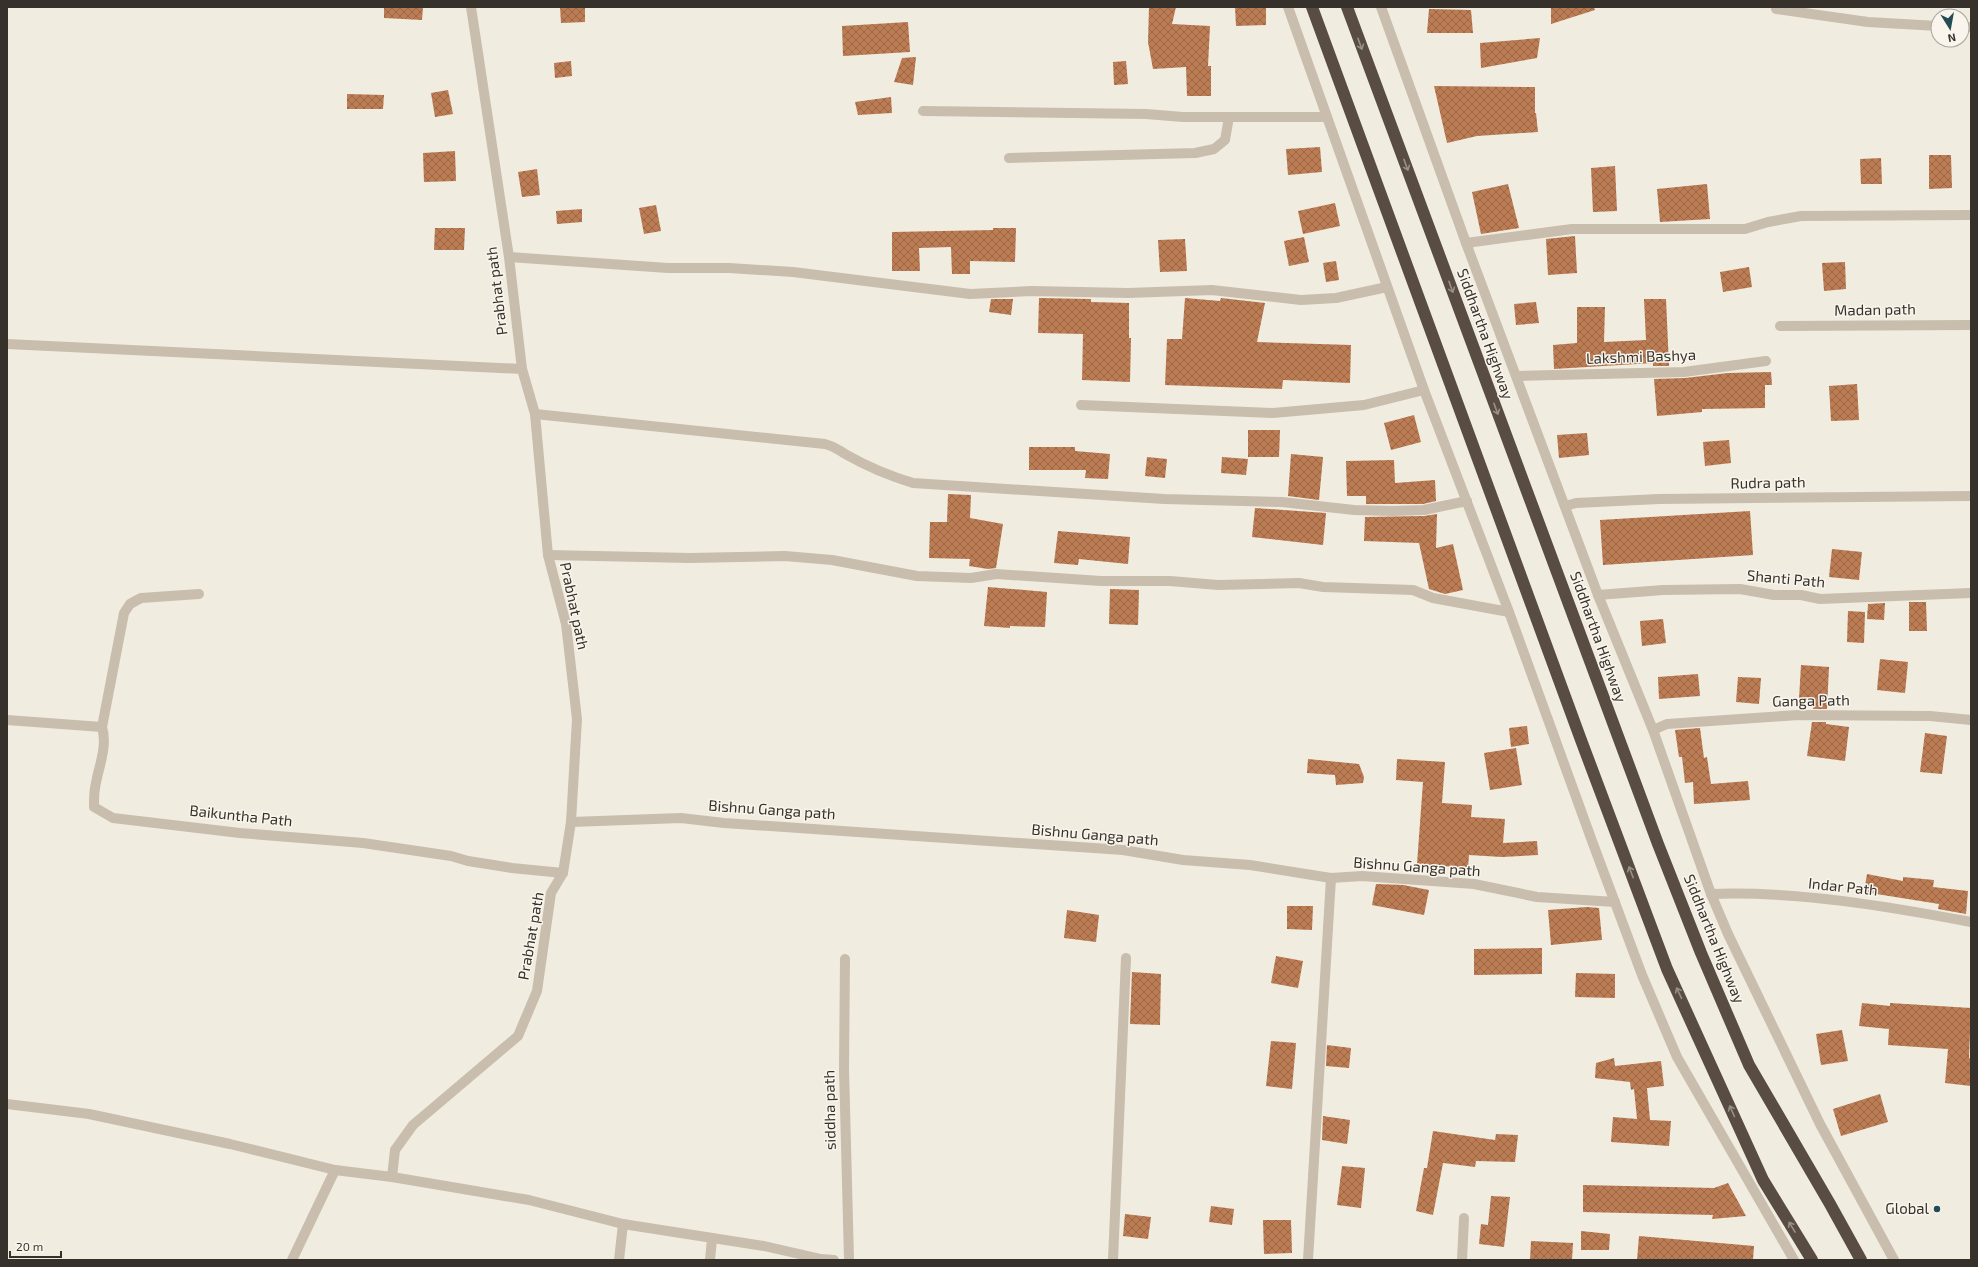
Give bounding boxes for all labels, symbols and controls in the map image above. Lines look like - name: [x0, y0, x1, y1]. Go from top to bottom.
- north arrow: [1930, 8, 1970, 48]
- text: N: [1947, 31, 1957, 45]
- one-way arrow: [1357, 37, 1365, 49]
- one-way arrow: [1402, 159, 1410, 171]
- street label: Prabhat path: [482, 246, 510, 336]
- street label: Siddhartha Highway: [1454, 266, 1518, 401]
- one-way arrow: [1447, 281, 1455, 293]
- street label: Madan path: [1834, 299, 1916, 319]
- street label: Lakshmi Bashya: [1586, 345, 1696, 367]
- one-way arrow: [1493, 403, 1501, 415]
- street label: Rudra path: [1730, 472, 1806, 492]
- street label: Prabhat path: [557, 560, 593, 651]
- street label: Shanti Path: [1746, 566, 1826, 590]
- street label: Siddhartha Highway: [1567, 569, 1631, 704]
- street label: Ganga Path: [1772, 690, 1850, 710]
- street label: Bishnu Ganga path: [708, 796, 836, 822]
- street label: Baikuntha Path: [189, 801, 294, 829]
- street label: Bishnu Ganga path: [1031, 819, 1159, 849]
- street label: Bishnu Ganga path: [1353, 853, 1481, 879]
- one-way arrow: [1627, 866, 1635, 878]
- street label: Siddhartha Highway: [1681, 871, 1749, 1006]
- street label: Indar Path: [1807, 873, 1879, 899]
- street label: Prabhat path: [513, 890, 547, 981]
- one-way arrow: [1675, 987, 1682, 999]
- street label: siddha path: [819, 1070, 839, 1150]
- one-way arrow: [1728, 1106, 1735, 1118]
- place label: Global: [1885, 1199, 1930, 1217]
- marker: Global: [1932, 1204, 1942, 1214]
- one-way arrow: [1787, 1221, 1795, 1233]
- scale bar: [10, 1233, 61, 1259]
- text: 20 m: [16, 1239, 43, 1253]

